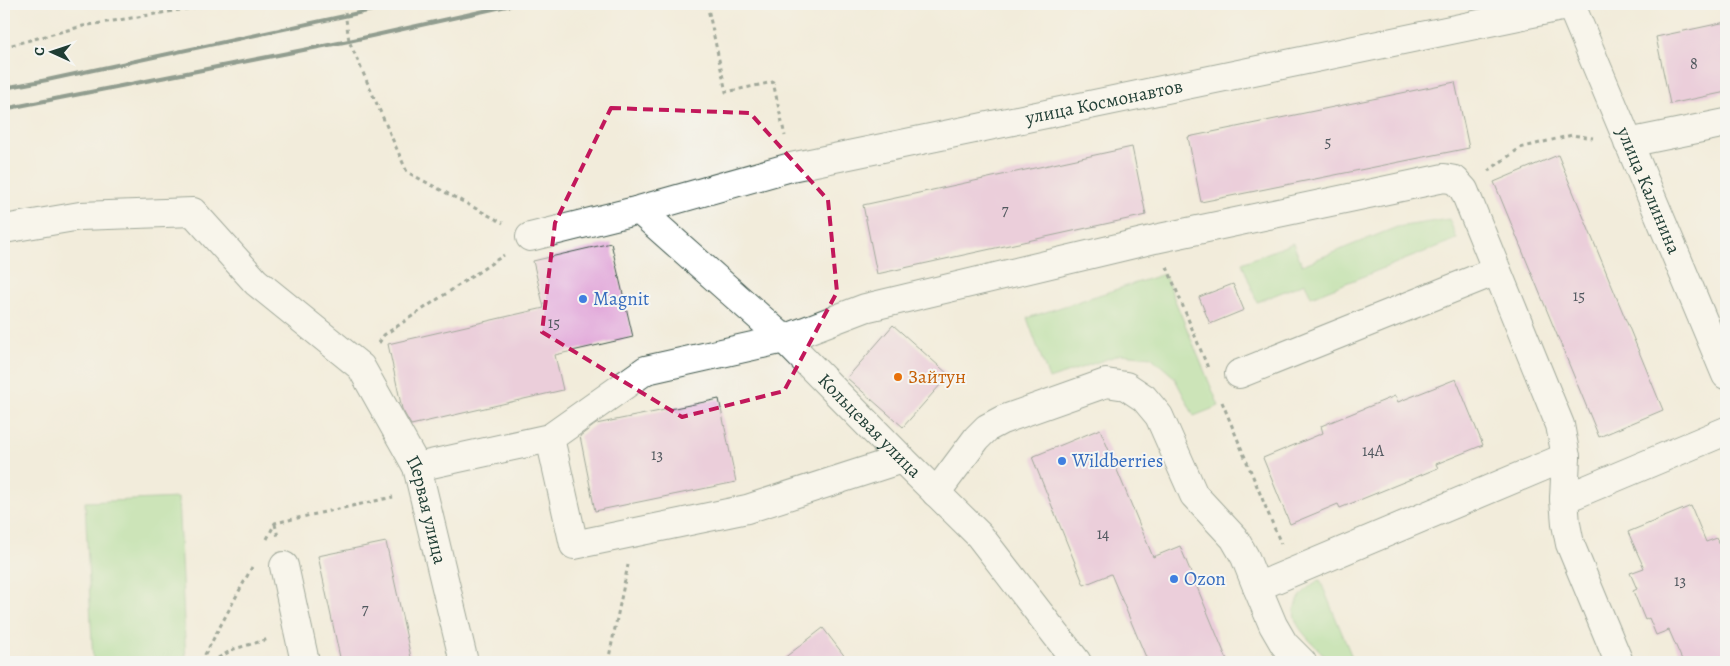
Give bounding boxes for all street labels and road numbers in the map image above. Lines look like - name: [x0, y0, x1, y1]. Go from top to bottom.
- street label: улица Космонавтов: [1022, 73, 1185, 131]
- street label: улица Калинина: [1610, 122, 1687, 258]
- street label: Кольцевая улица: [812, 368, 927, 484]
- street label: Первая улица: [400, 451, 453, 567]

